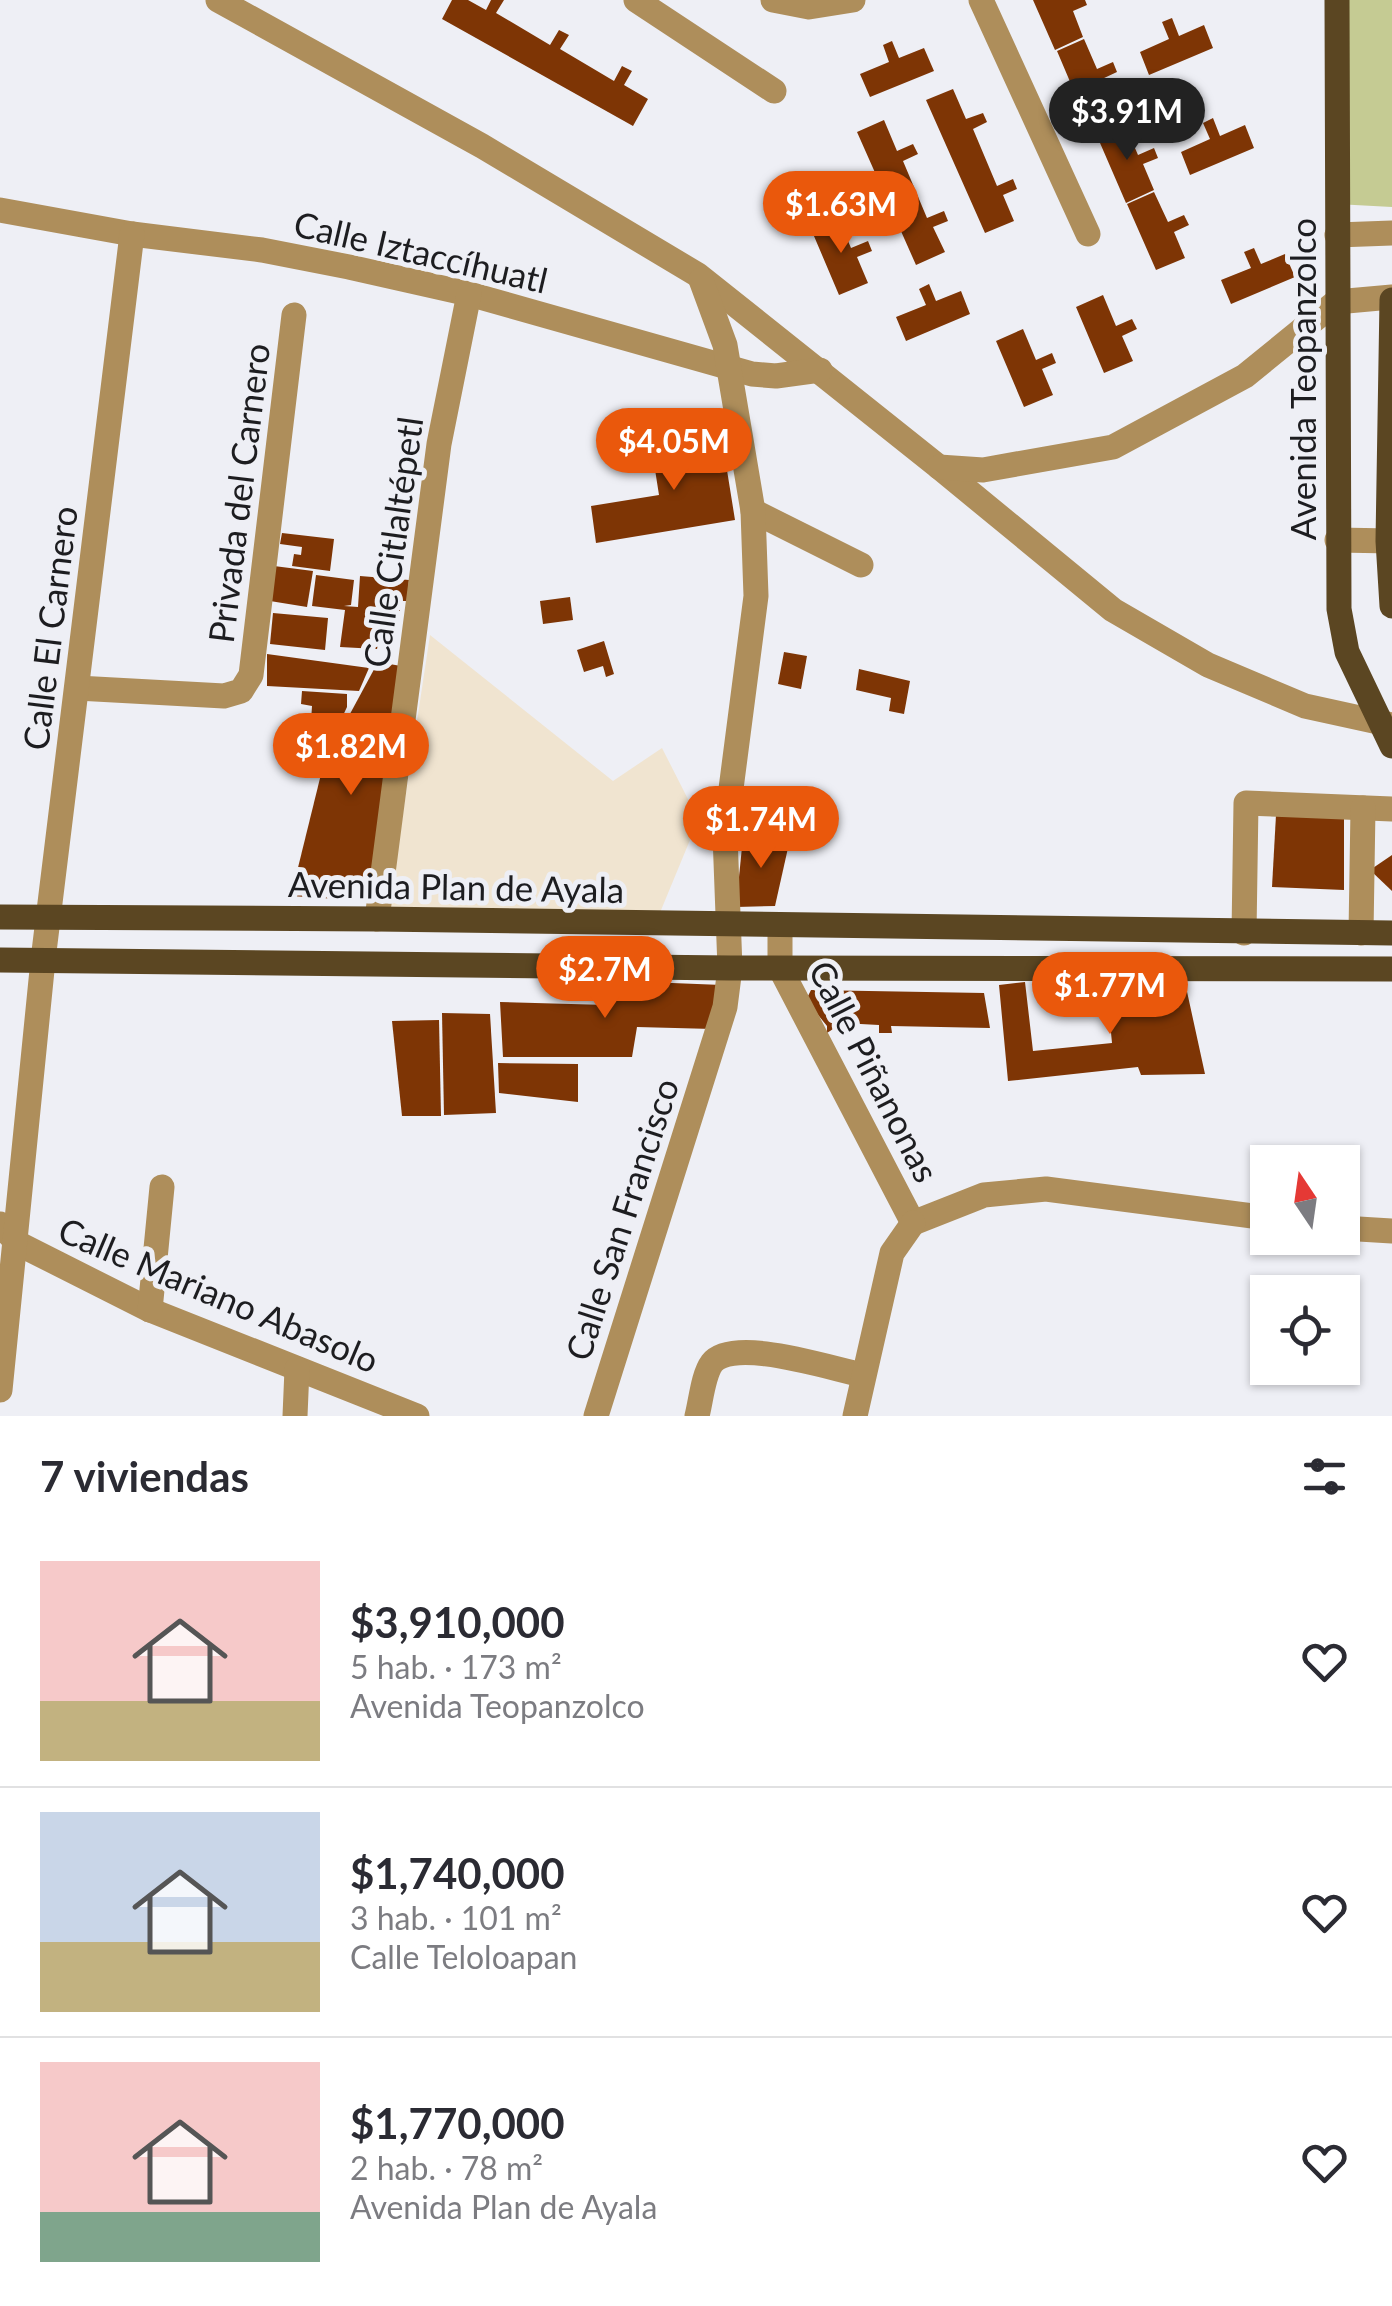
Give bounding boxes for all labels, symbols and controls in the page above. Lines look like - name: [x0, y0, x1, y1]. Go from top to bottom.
- pin: $3.91M: [1046, 78, 1208, 163]
- text: $3.91M: [1071, 91, 1183, 130]
- pin: $1.63M: [760, 171, 922, 256]
- text: $1.63M: [785, 184, 897, 223]
- street label: Calle Iztaccíhuatl: [290, 201, 552, 301]
- street label: Avenida Teopanzolco: [1281, 218, 1323, 540]
- street label: Privada del Carnero: [199, 341, 277, 645]
- pin: $4.05M: [593, 408, 755, 493]
- street label: Calle Citlaltépetl: [354, 414, 430, 670]
- text: $4.05M: [618, 421, 730, 460]
- street label: Calle El Carnero: [13, 504, 85, 752]
- pin: $1.82M: [270, 713, 432, 798]
- text: $1.82M: [295, 726, 407, 765]
- pin: $1.74M: [680, 786, 842, 871]
- text: $1.74M: [705, 799, 817, 838]
- street label: Avenida Plan de Ayala: [288, 862, 624, 910]
- pin: $2.7M: [535, 936, 675, 1021]
- text: $2.7M: [558, 949, 652, 988]
- pin: $1.77M: [1029, 952, 1191, 1037]
- street label: Calle Piñanonas: [801, 953, 949, 1189]
- text: $1.77M: [1054, 965, 1166, 1004]
- street label: Calle San Francisco: [556, 1073, 686, 1365]
- north arrow: [1250, 1145, 1360, 1255]
- map controls: [1250, 1145, 1360, 1385]
- street label: Calle Mariano Abasolo: [53, 1208, 385, 1380]
- button: locate: [1250, 1275, 1360, 1385]
- icon: filters: [1297, 1449, 1352, 1504]
- text: 7 viviendas: [40, 1451, 249, 1501]
- text: $3,910,000: [350, 1597, 565, 1647]
- icon: home: [120, 1601, 240, 1721]
- icon: heart: [1297, 1634, 1352, 1689]
- text: 5 hab. · 173 m²: [350, 1647, 562, 1686]
- text: Avenida Teopanzolco: [350, 1686, 645, 1725]
- text: $1,740,000: [350, 1848, 565, 1898]
- icon: home: [120, 1852, 240, 1972]
- icon: heart: [1297, 1885, 1352, 1940]
- text: 3 hab. · 101 m²: [350, 1898, 562, 1937]
- text: Calle Teloloapan: [350, 1937, 577, 1976]
- text: $1,770,000: [350, 2098, 565, 2148]
- icon: home: [120, 2102, 240, 2222]
- icon: heart: [1297, 2135, 1352, 2190]
- text: 2 hab. · 78 m²: [350, 2148, 543, 2187]
- text: Avenida Plan de Ayala: [350, 2187, 657, 2226]

